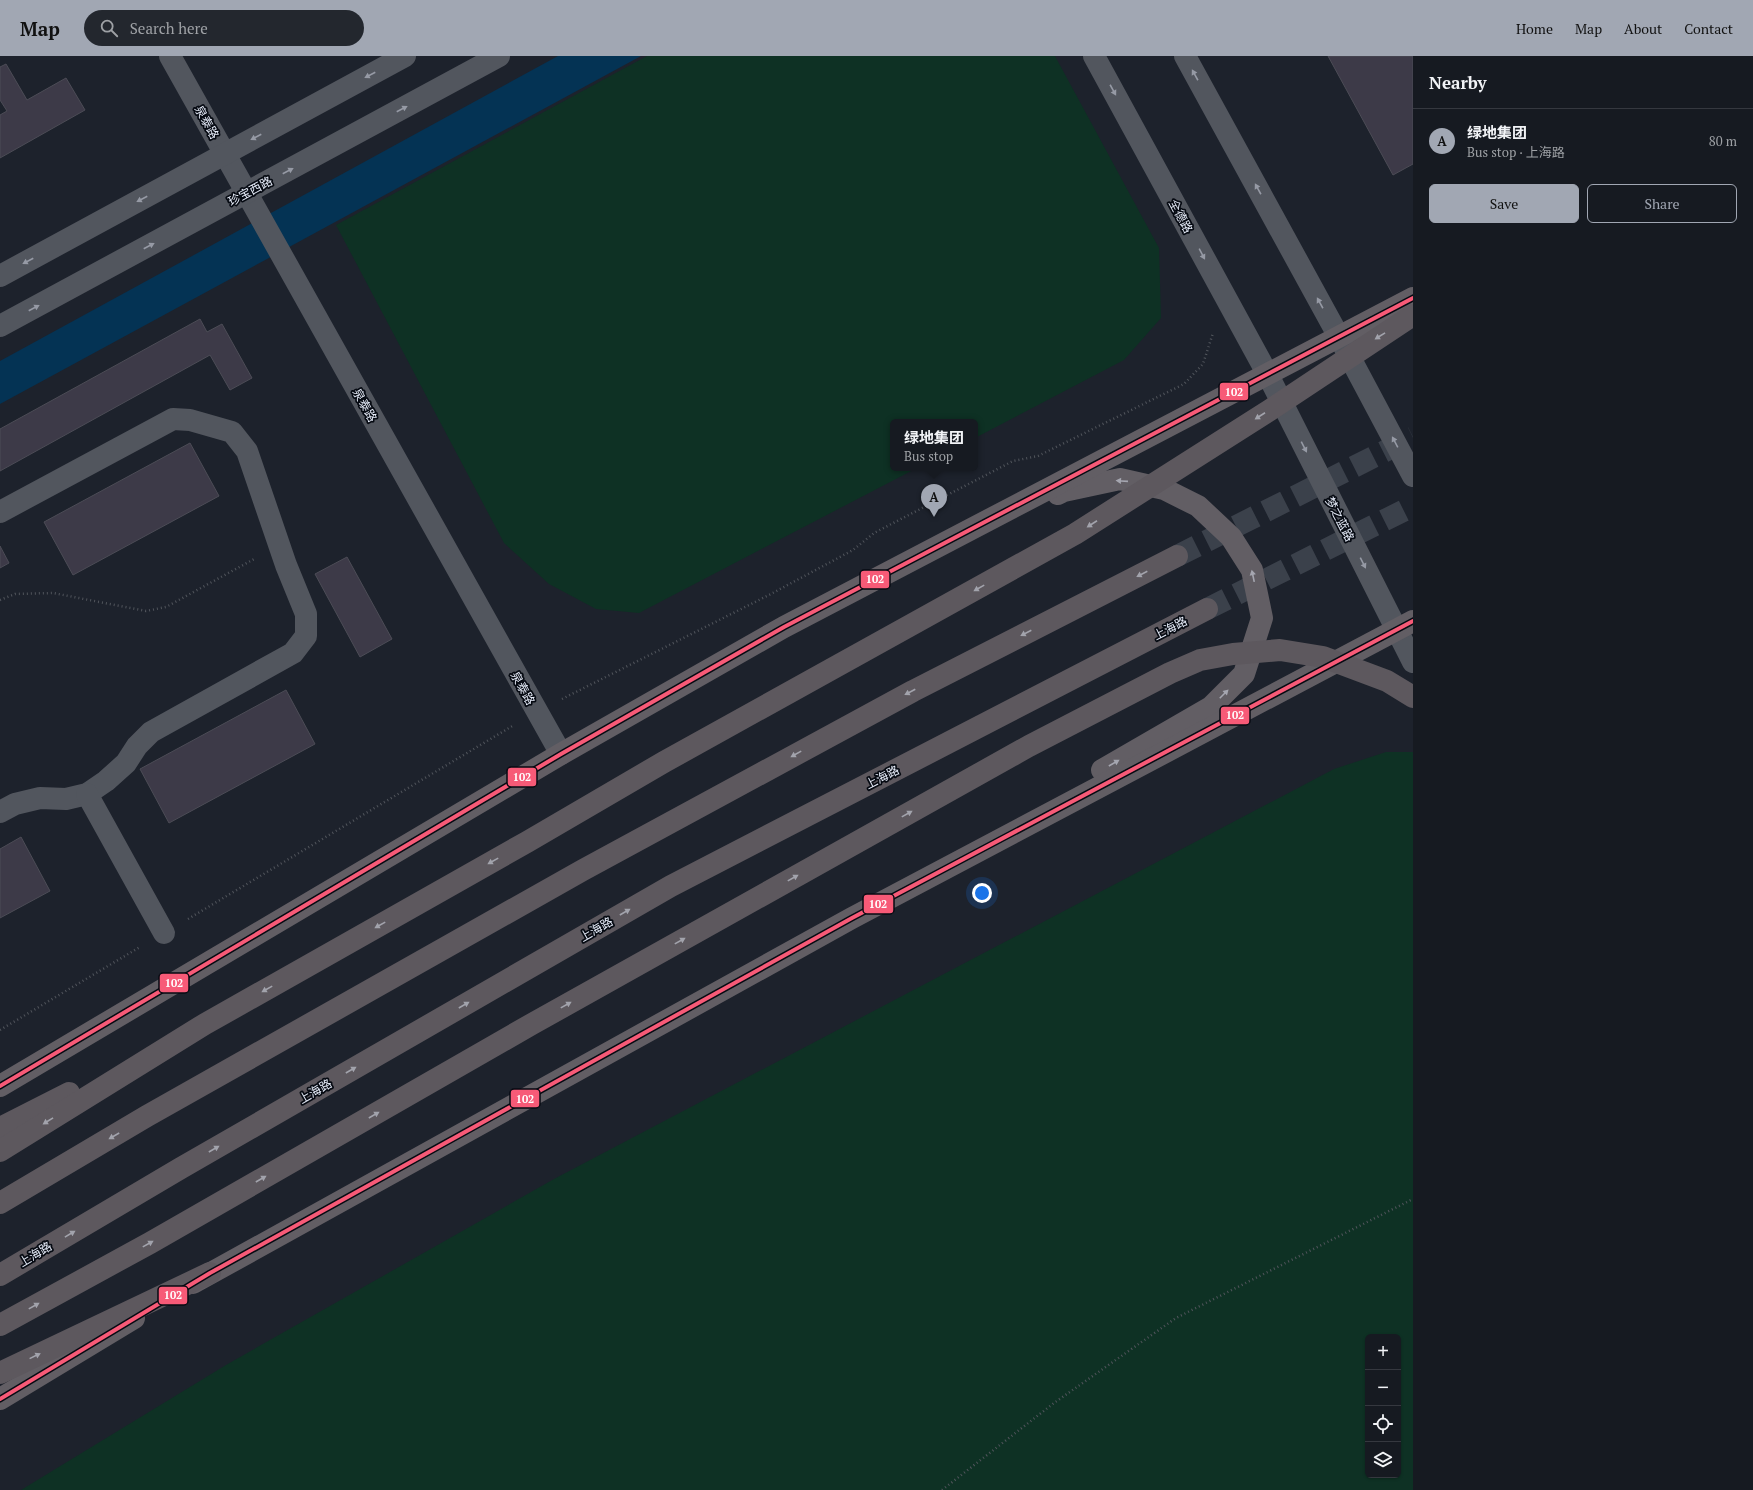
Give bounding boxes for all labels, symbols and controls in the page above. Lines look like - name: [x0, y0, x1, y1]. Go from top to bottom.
- search box: [84, 10, 364, 46]
- text: Map: [20, 16, 60, 41]
- icon: search: [98, 17, 120, 39]
- text: Search here: [130, 18, 208, 38]
- text: Home: [1516, 19, 1553, 38]
- text: Map: [1575, 19, 1602, 38]
- text: About: [1624, 19, 1662, 38]
- text: Contact: [1684, 19, 1733, 38]
- one-way arrow: [1192, 69, 1198, 81]
- one-way arrow: [365, 71, 376, 78]
- text: Nearby: [1429, 71, 1487, 94]
- one-way arrow: [1110, 84, 1116, 96]
- street label: 泉泰路: [192, 103, 222, 141]
- one-way arrow: [396, 105, 408, 112]
- text: 绿地集团: [1467, 122, 1527, 142]
- text: A: [1437, 132, 1447, 150]
- text: 80 m: [1709, 132, 1737, 150]
- one-way arrow: [250, 133, 262, 140]
- text: Bus stop · 上海路: [1467, 143, 1565, 161]
- one-way arrow: [282, 167, 293, 174]
- street label: 珍宝西路: [225, 173, 275, 209]
- one-way arrow: [1254, 183, 1261, 195]
- button: Save: [1429, 184, 1579, 223]
- button: Share: [1587, 184, 1737, 223]
- one-way arrow: [136, 195, 148, 202]
- street label: 全德路: [1166, 197, 1196, 235]
- one-way arrow: [143, 243, 154, 249]
- one-way arrow: [1199, 248, 1205, 260]
- one-way arrow: [22, 257, 33, 264]
- one-way arrow: [1317, 297, 1323, 309]
- one-way arrow: [28, 304, 40, 311]
- one-way arrow: [1375, 332, 1385, 340]
- line badge: 102: [1219, 382, 1249, 401]
- text: 102: [1225, 385, 1243, 399]
- street label: 泉泰路: [350, 386, 380, 424]
- one-way arrow: [1255, 412, 1265, 420]
- popup: [890, 419, 978, 471]
- text: 绿地集团: [904, 427, 964, 447]
- one-way arrow: [1391, 436, 1398, 447]
- one-way arrow: [1301, 442, 1307, 453]
- text: Bus stop: [904, 447, 953, 465]
- one-way arrow: [1116, 477, 1128, 484]
- pin: A: [921, 484, 947, 517]
- street label: 梦之蓝路: [1322, 494, 1358, 544]
- one-way arrow: [1087, 520, 1097, 528]
- one-way arrow: [1360, 558, 1366, 569]
- line badge: 102: [860, 570, 890, 589]
- one-way arrow: [1250, 570, 1256, 582]
- one-way arrow: [1136, 571, 1148, 577]
- text: 102: [866, 572, 884, 586]
- one-way arrow: [973, 584, 984, 591]
- street label: 上海路: [1151, 613, 1189, 643]
- one-way arrow: [1020, 630, 1032, 636]
- street label: 泉泰路: [508, 669, 538, 707]
- one-way arrow: [904, 689, 916, 695]
- one-way arrow: [1219, 689, 1229, 699]
- line badge: 102: [1220, 706, 1250, 725]
- text: 102: [1226, 708, 1244, 722]
- one-way arrow: [790, 751, 802, 758]
- one-way arrow: [1108, 759, 1120, 766]
- street label: 上海路: [863, 762, 901, 792]
- line badge: 102: [507, 767, 537, 787]
- text: 102: [513, 770, 531, 784]
- one-way arrow: [901, 811, 912, 818]
- one-way arrow: [487, 857, 499, 864]
- one-way arrow: [787, 874, 799, 881]
- your location: [972, 883, 992, 903]
- line badge: 102: [863, 894, 894, 914]
- text: 102: [869, 897, 887, 911]
- one-way arrow: [619, 909, 631, 916]
- street label: 上海路: [577, 914, 615, 944]
- one-way arrow: [374, 921, 386, 928]
- one-way arrow: [674, 938, 686, 945]
- line badge: 102: [159, 973, 189, 993]
- text: 102: [165, 976, 183, 990]
- one-way arrow: [261, 985, 273, 992]
- one-way arrow: [458, 1002, 470, 1009]
- one-way arrow: [560, 1002, 572, 1008]
- one-way arrow: [345, 1066, 357, 1073]
- street label: 上海路: [296, 1076, 334, 1106]
- line badge: 102: [510, 1089, 540, 1108]
- text: 102: [516, 1092, 534, 1106]
- one-way arrow: [368, 1111, 380, 1118]
- one-way arrow: [42, 1118, 54, 1125]
- one-way arrow: [108, 1132, 120, 1139]
- one-way arrow: [208, 1145, 220, 1152]
- one-way arrow: [255, 1176, 267, 1183]
- one-way arrow: [64, 1230, 76, 1237]
- street label: 上海路: [16, 1238, 54, 1270]
- one-way arrow: [142, 1240, 154, 1247]
- line badge: 102: [158, 1286, 188, 1305]
- text: 102: [164, 1288, 182, 1302]
- one-way arrow: [28, 1303, 40, 1310]
- map controls: [1365, 1334, 1401, 1478]
- button: +: [1365, 1334, 1401, 1370]
- one-way arrow: [29, 1353, 41, 1359]
- button: −: [1365, 1370, 1401, 1406]
- button: locate: [1365, 1406, 1401, 1442]
- button: layers: [1365, 1442, 1401, 1478]

